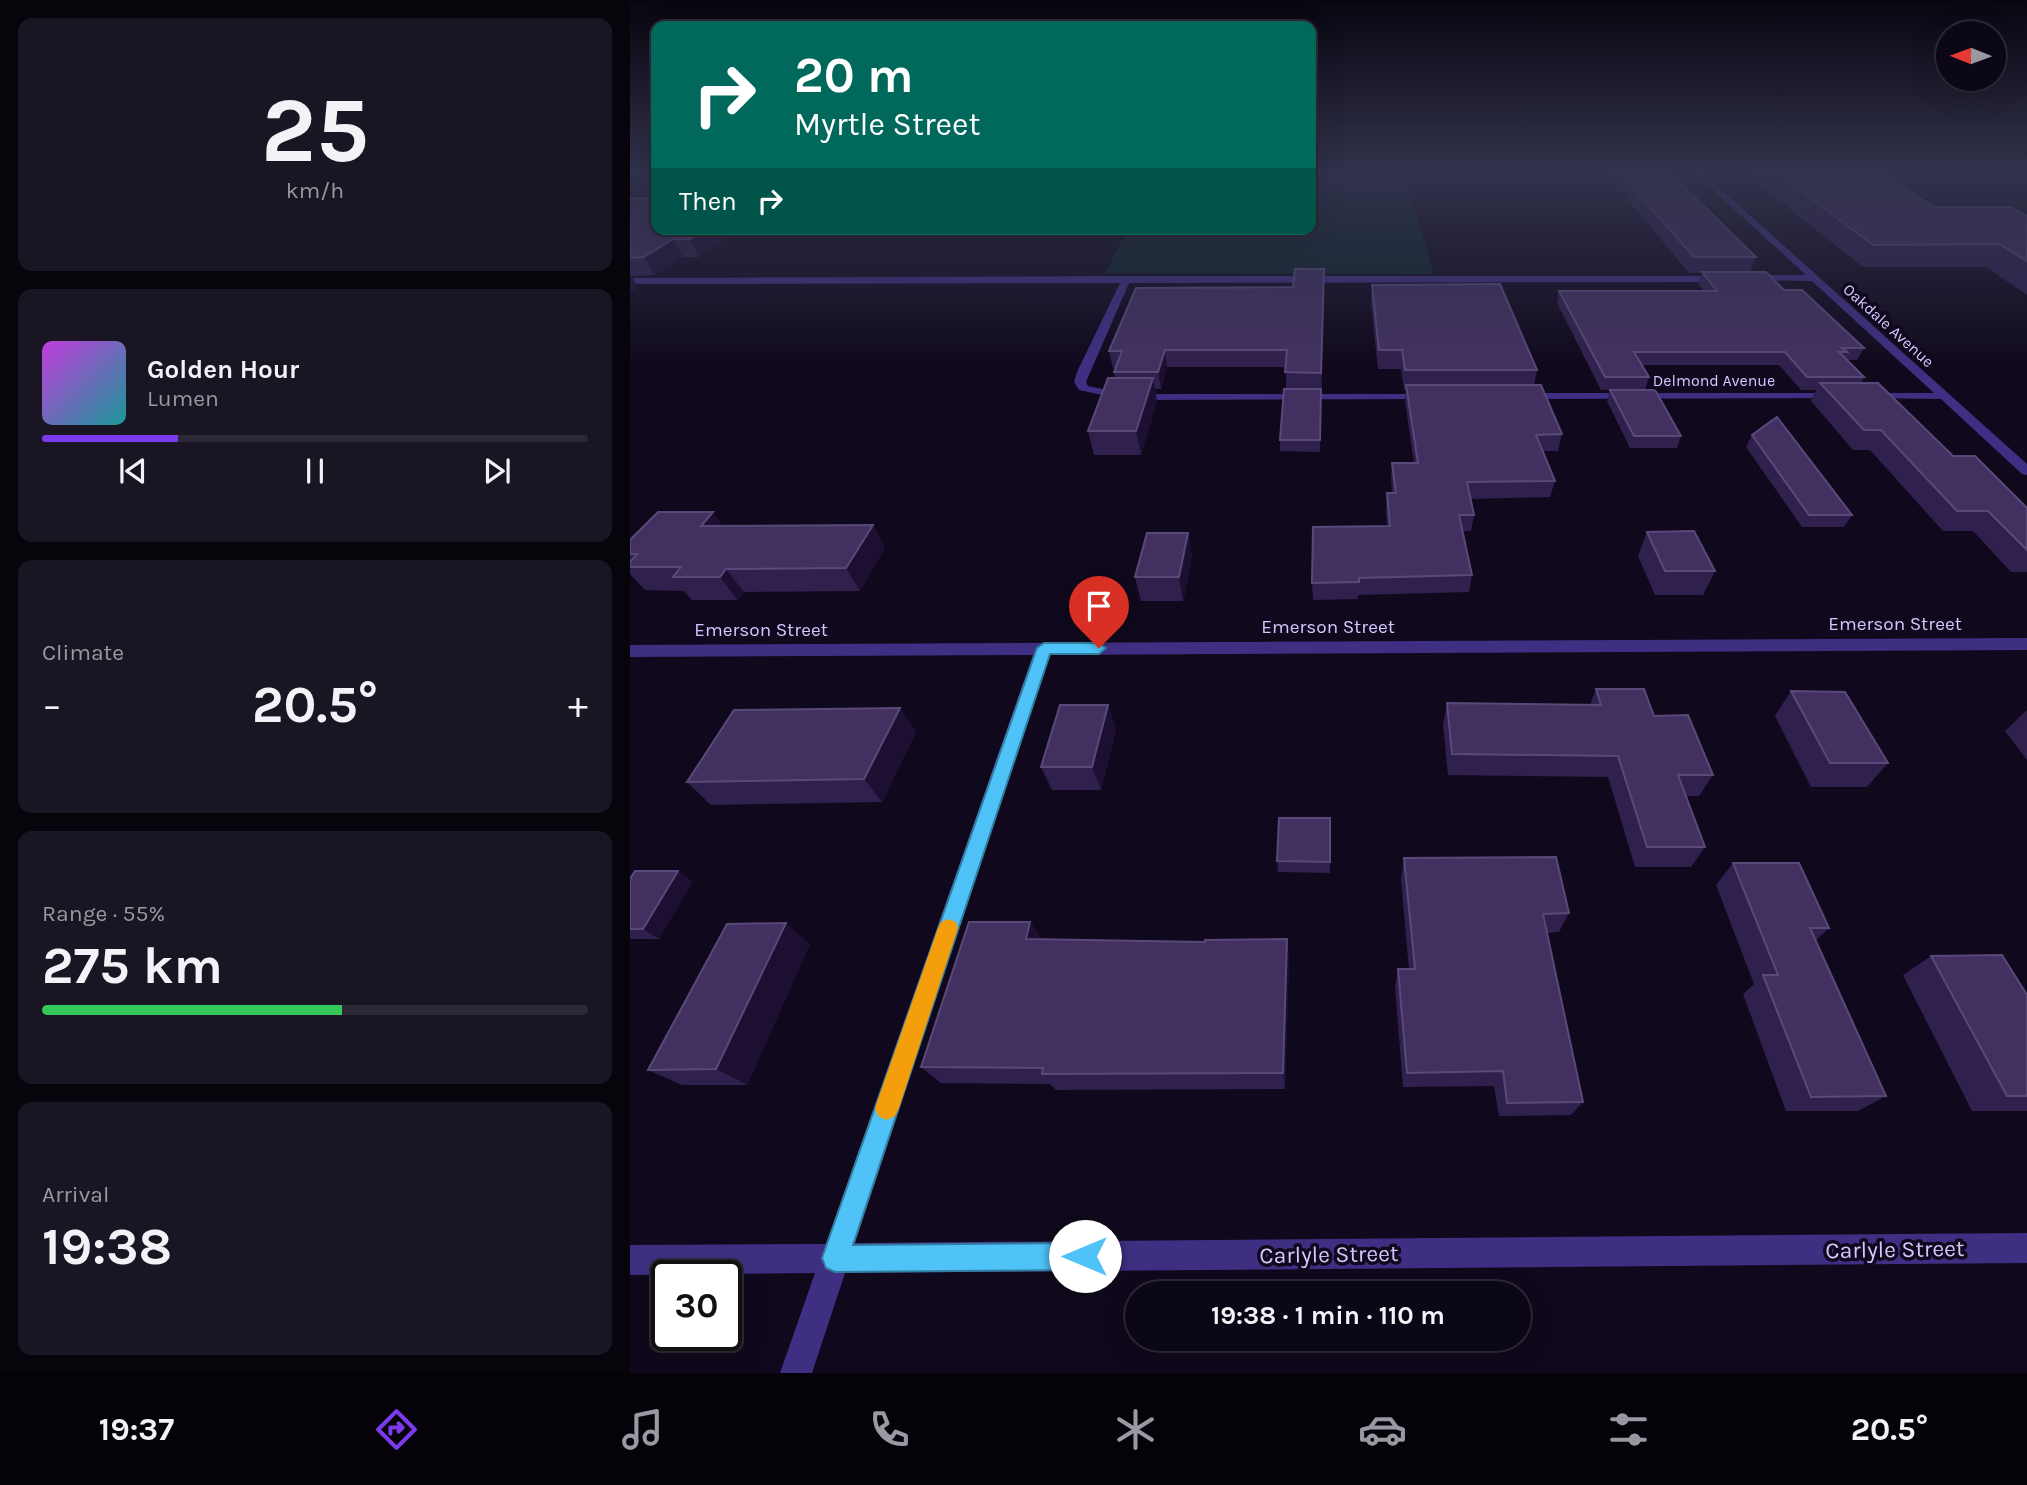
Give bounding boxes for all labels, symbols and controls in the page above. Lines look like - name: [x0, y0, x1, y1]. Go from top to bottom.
- north arrow: [1936, 21, 2006, 91]
- map controls: [1936, 21, 2006, 91]
- text: 20 m: [794, 47, 914, 104]
- icon: right: [679, 49, 770, 140]
- text: 25: [261, 78, 369, 184]
- text: Myrtle Street: [794, 106, 980, 143]
- text: km/h: [286, 177, 344, 204]
- icon: right: [751, 182, 789, 220]
- text: Then: [679, 186, 737, 217]
- street label: Oakdale Avenue: [1839, 280, 1938, 371]
- text: Golden Hour: [147, 354, 299, 385]
- street label: Delmond Avenue: [1653, 371, 1775, 390]
- text: Lumen: [147, 385, 219, 412]
- icon: previous: [114, 452, 152, 490]
- icon: pause: [296, 452, 334, 490]
- icon: next: [478, 452, 516, 490]
- pin: [1069, 576, 1129, 648]
- icon: arrive: [1080, 587, 1118, 625]
- street label: Emerson Street: [1828, 613, 1962, 635]
- street label: Emerson Street: [1261, 616, 1395, 638]
- street label: Emerson Street: [694, 619, 828, 641]
- text: Climate: [42, 639, 124, 666]
- text: 20.5°: [252, 674, 378, 735]
- text: −: [42, 683, 62, 728]
- text: +: [568, 683, 588, 728]
- text: Range · 55%: [42, 900, 165, 927]
- text: 275 km: [42, 935, 223, 996]
- text: Arrival: [42, 1181, 109, 1208]
- text: 19:38: [42, 1216, 172, 1277]
- position arrow: [1048, 1219, 1122, 1293]
- street label: Carlyle Street: [1825, 1235, 1965, 1264]
- street label: Carlyle Street: [1259, 1240, 1399, 1269]
- speed limit sign: 30: [651, 1260, 742, 1351]
- text: 19:38 · 1 min · 110 m: [1211, 1300, 1445, 1331]
- icon: directions: [372, 1405, 421, 1454]
- icon: music: [618, 1405, 667, 1454]
- icon: phone: [865, 1405, 914, 1454]
- icon: climate: [1111, 1405, 1160, 1454]
- icon: car: [1358, 1405, 1407, 1454]
- icon: filters: [1604, 1405, 1653, 1454]
- text: 19:37: [99, 1411, 174, 1448]
- text: 20.5°: [1851, 1411, 1928, 1448]

